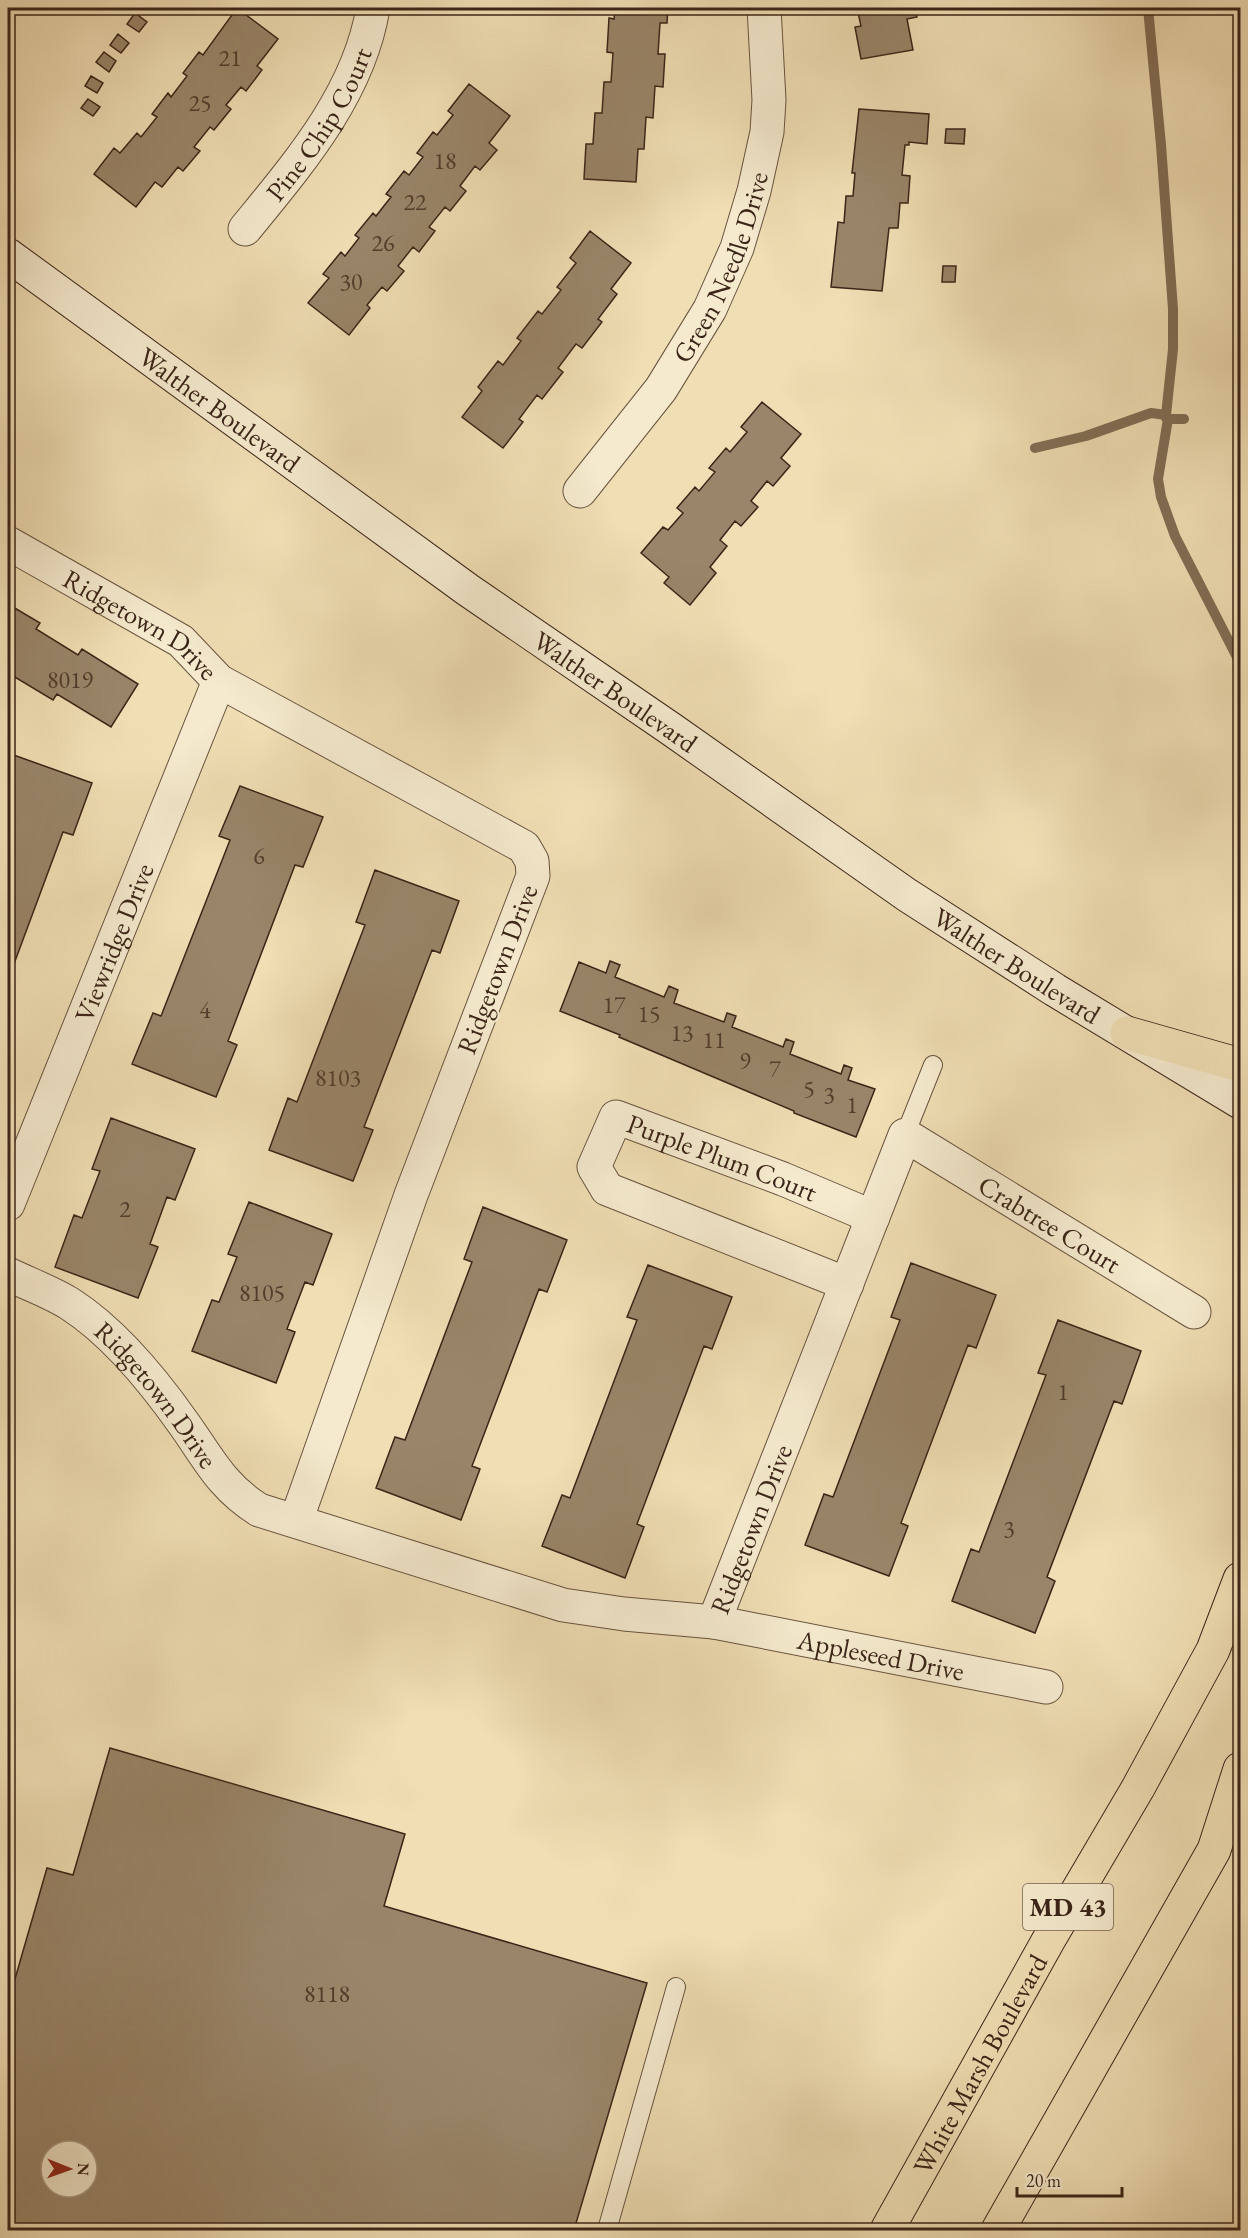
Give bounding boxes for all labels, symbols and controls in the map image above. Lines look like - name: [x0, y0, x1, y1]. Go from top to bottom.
- house number: 21: [218, 42, 242, 73]
- street label: Pine Chip Court: [257, 42, 379, 208]
- house number: 25: [188, 87, 212, 118]
- house number: 18: [433, 145, 457, 176]
- street label: Green Needle Drive: [664, 168, 775, 369]
- house number: 22: [403, 186, 427, 217]
- house number: 26: [371, 227, 395, 258]
- house number: 30: [339, 266, 363, 297]
- street label: Walther Boulevard: [132, 339, 308, 480]
- street label: Ridgetown Drive: [57, 561, 226, 687]
- street label: Walther Boulevard: [527, 622, 705, 760]
- house number: 8019: [47, 664, 94, 695]
- house number: 6: [253, 840, 265, 871]
- street label: Viewridge Drive: [66, 858, 161, 1027]
- street label: Ridgetown Drive: [449, 879, 545, 1059]
- street label: Walther Boulevard: [926, 899, 1108, 1031]
- house number: 17: [602, 989, 626, 1020]
- house number: 4: [199, 994, 211, 1025]
- house number: 15: [637, 998, 661, 1029]
- house number: 13: [670, 1017, 694, 1048]
- house number: 11: [702, 1024, 726, 1055]
- house number: 9: [739, 1045, 751, 1076]
- house number: 7: [769, 1053, 781, 1084]
- house number: 8103: [315, 1062, 361, 1093]
- house number: 5: [803, 1073, 815, 1104]
- house number: 3: [823, 1079, 835, 1110]
- house number: 1: [846, 1089, 858, 1120]
- street label: Purple Plum Court: [622, 1105, 823, 1209]
- street label: Crabtree Court: [972, 1167, 1128, 1281]
- house number: 2: [119, 1193, 131, 1224]
- house number: 8105: [239, 1277, 285, 1308]
- street label: Ridgetown Drive: [87, 1313, 226, 1475]
- house number: 1: [1057, 1376, 1069, 1407]
- street label: Ridgetown Drive: [701, 1439, 799, 1619]
- house number: 3: [1003, 1513, 1015, 1544]
- street label: Appleseed Drive: [793, 1621, 967, 1688]
- road number: MD 43: [1023, 1884, 1113, 1930]
- street label: White Marsh Boulevard: [904, 1947, 1055, 2180]
- house number: 8118: [304, 1978, 350, 2009]
- north arrow: [39, 2139, 99, 2199]
- scale bar: [1017, 2160, 1122, 2198]
- text: N: [73, 2163, 94, 2176]
- text: 20 m: [1026, 2169, 1061, 2192]

